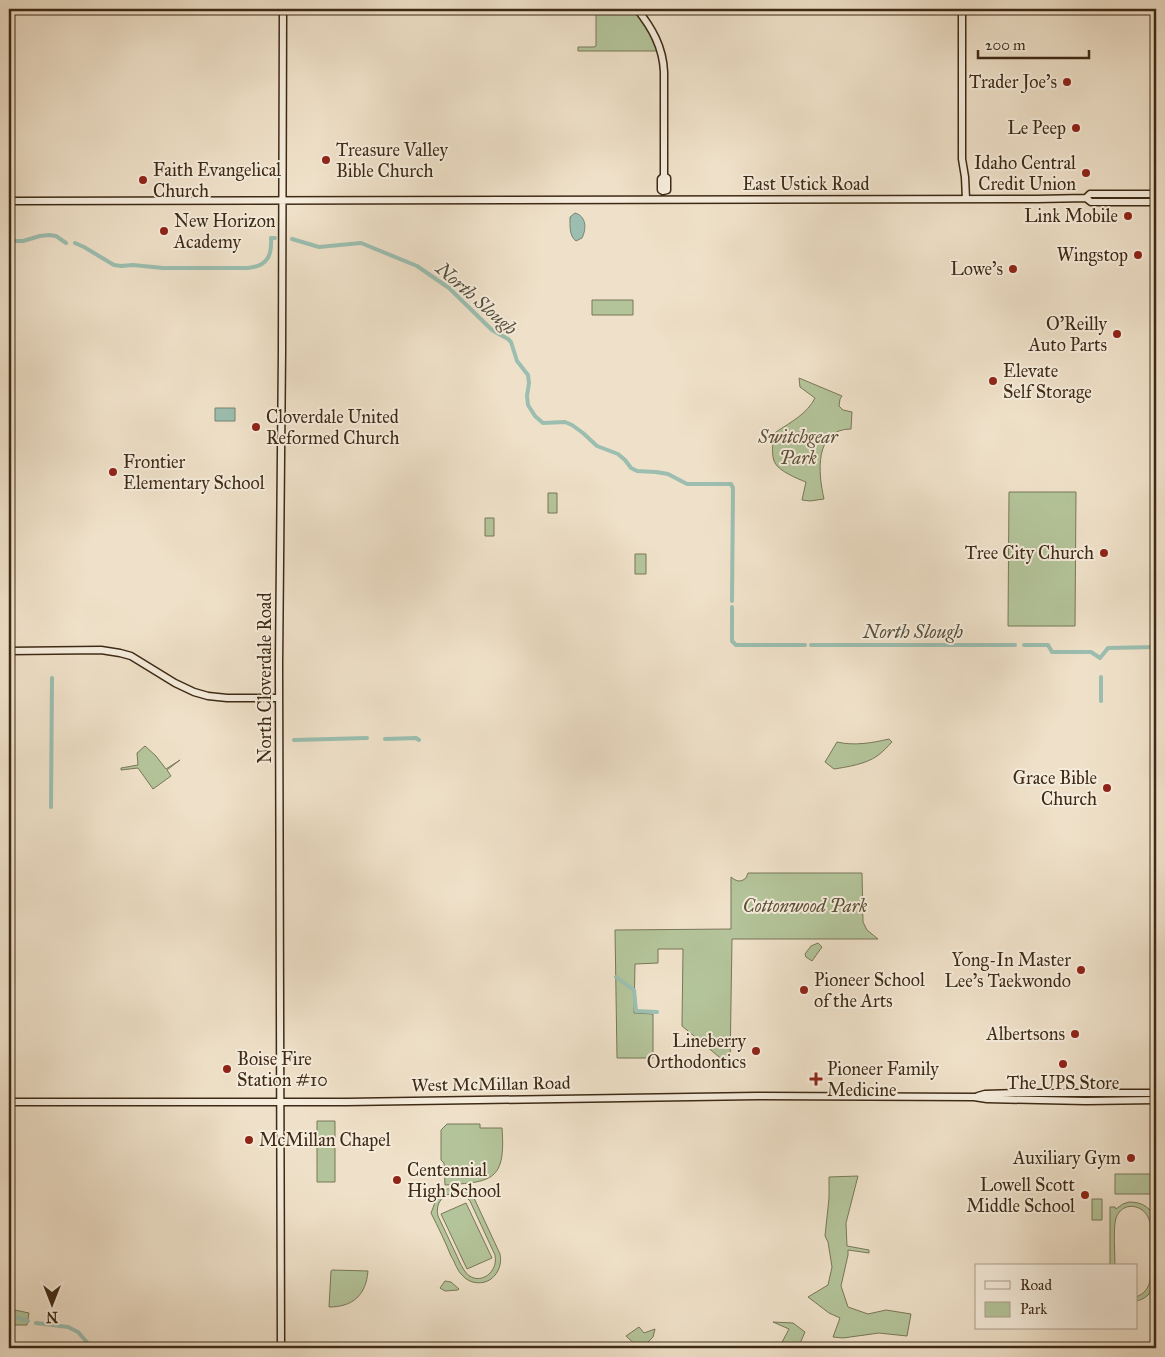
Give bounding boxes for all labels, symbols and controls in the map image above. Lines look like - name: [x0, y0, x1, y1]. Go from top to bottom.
- scale bar: [978, 28, 1089, 60]
- text: 200 m: [985, 36, 1026, 54]
- place label: Trader Joe's: [969, 71, 1057, 94]
- marker: Trader Joe's: [1061, 76, 1073, 88]
- place label: Le Peep: [1007, 117, 1066, 139]
- marker: Le Peep: [1070, 122, 1082, 134]
- place label: Treasure Valley Bible Church: [336, 139, 449, 182]
- place label: Idaho Central Credit Union: [974, 152, 1076, 195]
- marker: Treasure Valley Bible Church: [320, 154, 332, 166]
- place label: Faith Evangelical Church: [153, 159, 281, 202]
- marker: Idaho Central Credit Union: [1080, 167, 1092, 179]
- street label: East Ustick Road: [742, 173, 870, 195]
- marker: Faith Evangelical Church: [137, 174, 149, 186]
- place label: Link Mobile: [1024, 205, 1118, 227]
- place label: New Horizon Academy: [173, 210, 276, 253]
- marker: Link Mobile: [1122, 210, 1134, 222]
- marker: New Horizon Academy: [158, 225, 170, 237]
- place label: Wingstop: [1057, 244, 1128, 267]
- marker: Wingstop: [1132, 249, 1144, 261]
- water label: North Slough: [431, 256, 522, 340]
- place label: Lowe's: [951, 258, 1003, 280]
- marker: Lowe's: [1007, 263, 1019, 275]
- place label: O'Reilly Auto Parts: [1028, 313, 1108, 356]
- marker: O'Reilly Auto Parts: [1111, 328, 1123, 340]
- place label: Elevate Self Storage: [1003, 360, 1092, 404]
- marker: Elevate Self Storage: [987, 375, 999, 387]
- place label: Cloverdale United Reformed Church: [266, 406, 399, 449]
- marker: Cloverdale United Reformed Church: [250, 421, 262, 433]
- park label: Switchgear Park: [757, 426, 839, 469]
- place label: Frontier Elementary School: [123, 451, 265, 494]
- marker: Frontier Elementary School: [107, 466, 119, 478]
- place label: Tree City Church: [965, 542, 1094, 564]
- marker: Tree City Church: [1098, 547, 1110, 559]
- street label: North Cloverdale Road: [254, 593, 276, 763]
- water label: North Slough: [862, 620, 963, 643]
- place label: Grace Bible Church: [1013, 767, 1097, 810]
- marker: Grace Bible Church: [1101, 782, 1113, 794]
- park label: Cottonwood Park: [743, 895, 867, 917]
- place label: Yong-In Master Lee's Taekwondo: [944, 949, 1071, 992]
- marker: Yong-In Master Lee's Taekwondo: [1075, 964, 1087, 976]
- place label: Pioneer School of the Arts: [814, 969, 925, 1012]
- marker: Pioneer School of the Arts: [798, 984, 810, 996]
- place label: Albertsons: [986, 1023, 1065, 1045]
- marker: Albertsons: [1069, 1028, 1081, 1040]
- place label: Lineberry Orthodontics: [647, 1030, 747, 1073]
- marker: Lineberry Orthodontics: [750, 1045, 762, 1057]
- place label: Boise Fire Station #10: [237, 1048, 328, 1091]
- place label: Pioneer Family Medicine: [827, 1058, 939, 1101]
- marker: The UPS Store: [1057, 1058, 1069, 1070]
- marker: Boise Fire Station #10: [221, 1063, 233, 1075]
- street label: West McMillan Road: [411, 1072, 571, 1096]
- marker: Pioneer Family Medicine: [809, 1072, 823, 1086]
- place label: The UPS Store: [1007, 1072, 1119, 1094]
- place label: McMillan Chapel: [259, 1129, 391, 1151]
- marker: McMillan Chapel: [243, 1134, 255, 1146]
- place label: Auxiliary Gym: [1012, 1147, 1121, 1169]
- marker: Auxiliary Gym: [1125, 1152, 1137, 1164]
- place label: Centennial High School: [407, 1159, 501, 1203]
- marker: Centennial High School: [391, 1174, 403, 1186]
- place label: Lowell Scott Middle School: [966, 1174, 1076, 1217]
- marker: Lowell Scott Middle School: [1079, 1189, 1091, 1201]
- legend: [975, 1264, 1138, 1330]
- text: Road: [1020, 1276, 1052, 1294]
- north arrow: [28, 1280, 78, 1330]
- text: Park: [1020, 1300, 1047, 1318]
- text: N: [46, 1308, 58, 1325]

